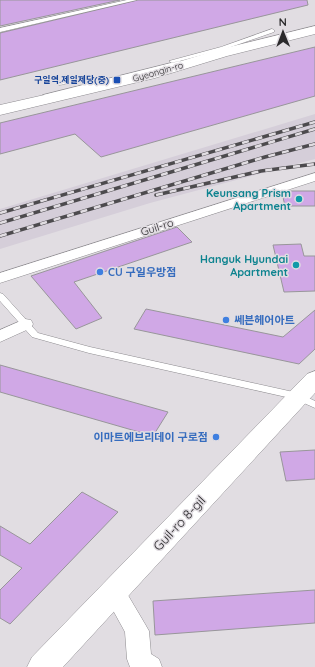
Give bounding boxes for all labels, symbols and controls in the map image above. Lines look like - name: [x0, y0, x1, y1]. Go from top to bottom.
- north arrow: [263, 12, 303, 52]
- text: N: [279, 15, 287, 29]
- street label: Gyeongin-ro: [131, 59, 184, 84]
- place label: 구일역.제일제당(중): [34, 74, 109, 85]
- marker: 구일역.제일제당(중): [112, 75, 122, 85]
- place label: Keunsang Prism Apartment: [206, 186, 291, 213]
- marker: Keunsang Prism Apartment: [294, 194, 304, 204]
- street label: Guil-ro: [139, 215, 176, 239]
- place label: Hanguk Hyundai Apartment: [200, 252, 288, 279]
- marker: Hanguk Hyundai Apartment: [291, 260, 301, 270]
- place label: CU 구일우방점: [108, 265, 176, 279]
- marker: CU 구일우방점: [95, 267, 105, 277]
- place label: 쎄븐헤어아트: [234, 313, 295, 327]
- marker: 쎄븐헤어아트: [221, 315, 231, 325]
- place label: 이마트에브리데이 구로점: [94, 430, 208, 444]
- marker: 이마트에브리데이 구로점: [211, 432, 221, 442]
- street label: Guil-ro 8-gil: [149, 492, 209, 554]

